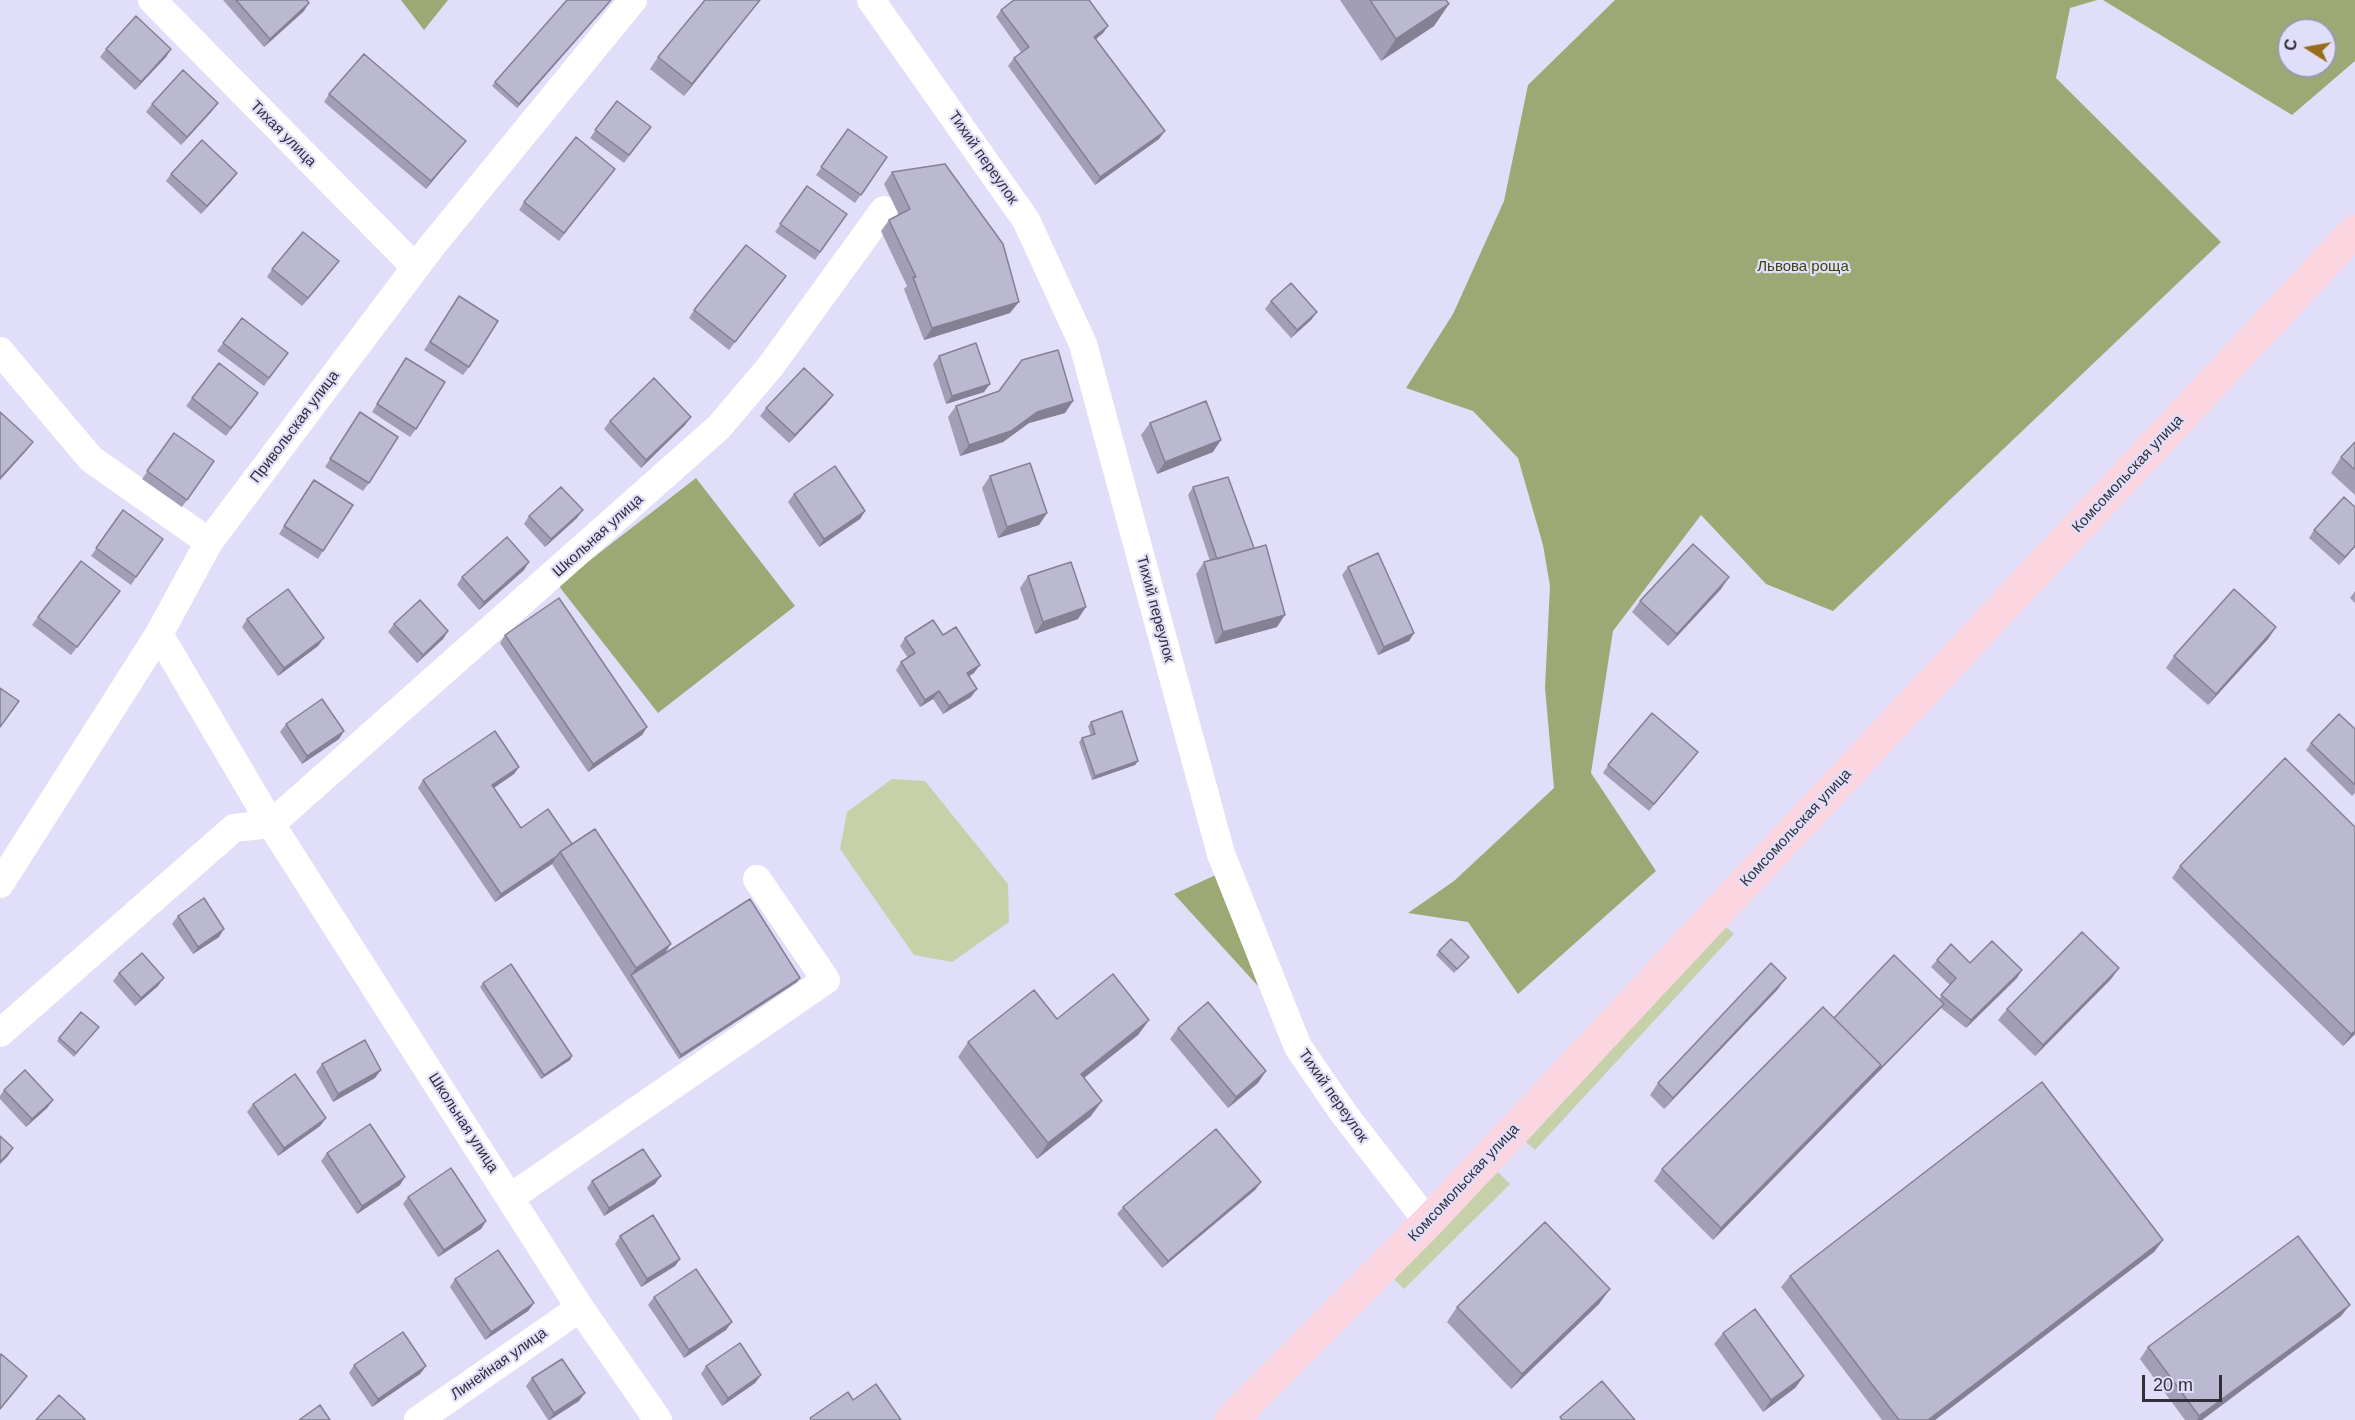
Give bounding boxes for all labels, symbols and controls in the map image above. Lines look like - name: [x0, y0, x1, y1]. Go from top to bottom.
- north arrow: [2277, 18, 2337, 78]
- text: С: [2281, 38, 2300, 52]
- street label: Тихая улица: [246, 97, 320, 171]
- street label: Тихий переулок: [944, 108, 1022, 208]
- park label: Львова роща: [1757, 258, 1849, 276]
- street label: Привольская улица: [247, 367, 343, 487]
- street label: Комсомольская улица: [2069, 411, 2187, 537]
- street label: Школьная улица: [549, 491, 647, 581]
- street label: Тихий переулок: [1132, 554, 1178, 664]
- street label: Комсомольская улица: [1737, 765, 1855, 891]
- street label: Тихий переулок: [1294, 1046, 1372, 1146]
- street label: Школьная улица: [424, 1070, 502, 1176]
- street label: Комсомольская улица: [1405, 1120, 1523, 1246]
- street label: Линейная улица: [447, 1324, 551, 1404]
- scale bar: [2145, 1363, 2224, 1401]
- text: 20 m: [2153, 1375, 2193, 1395]

